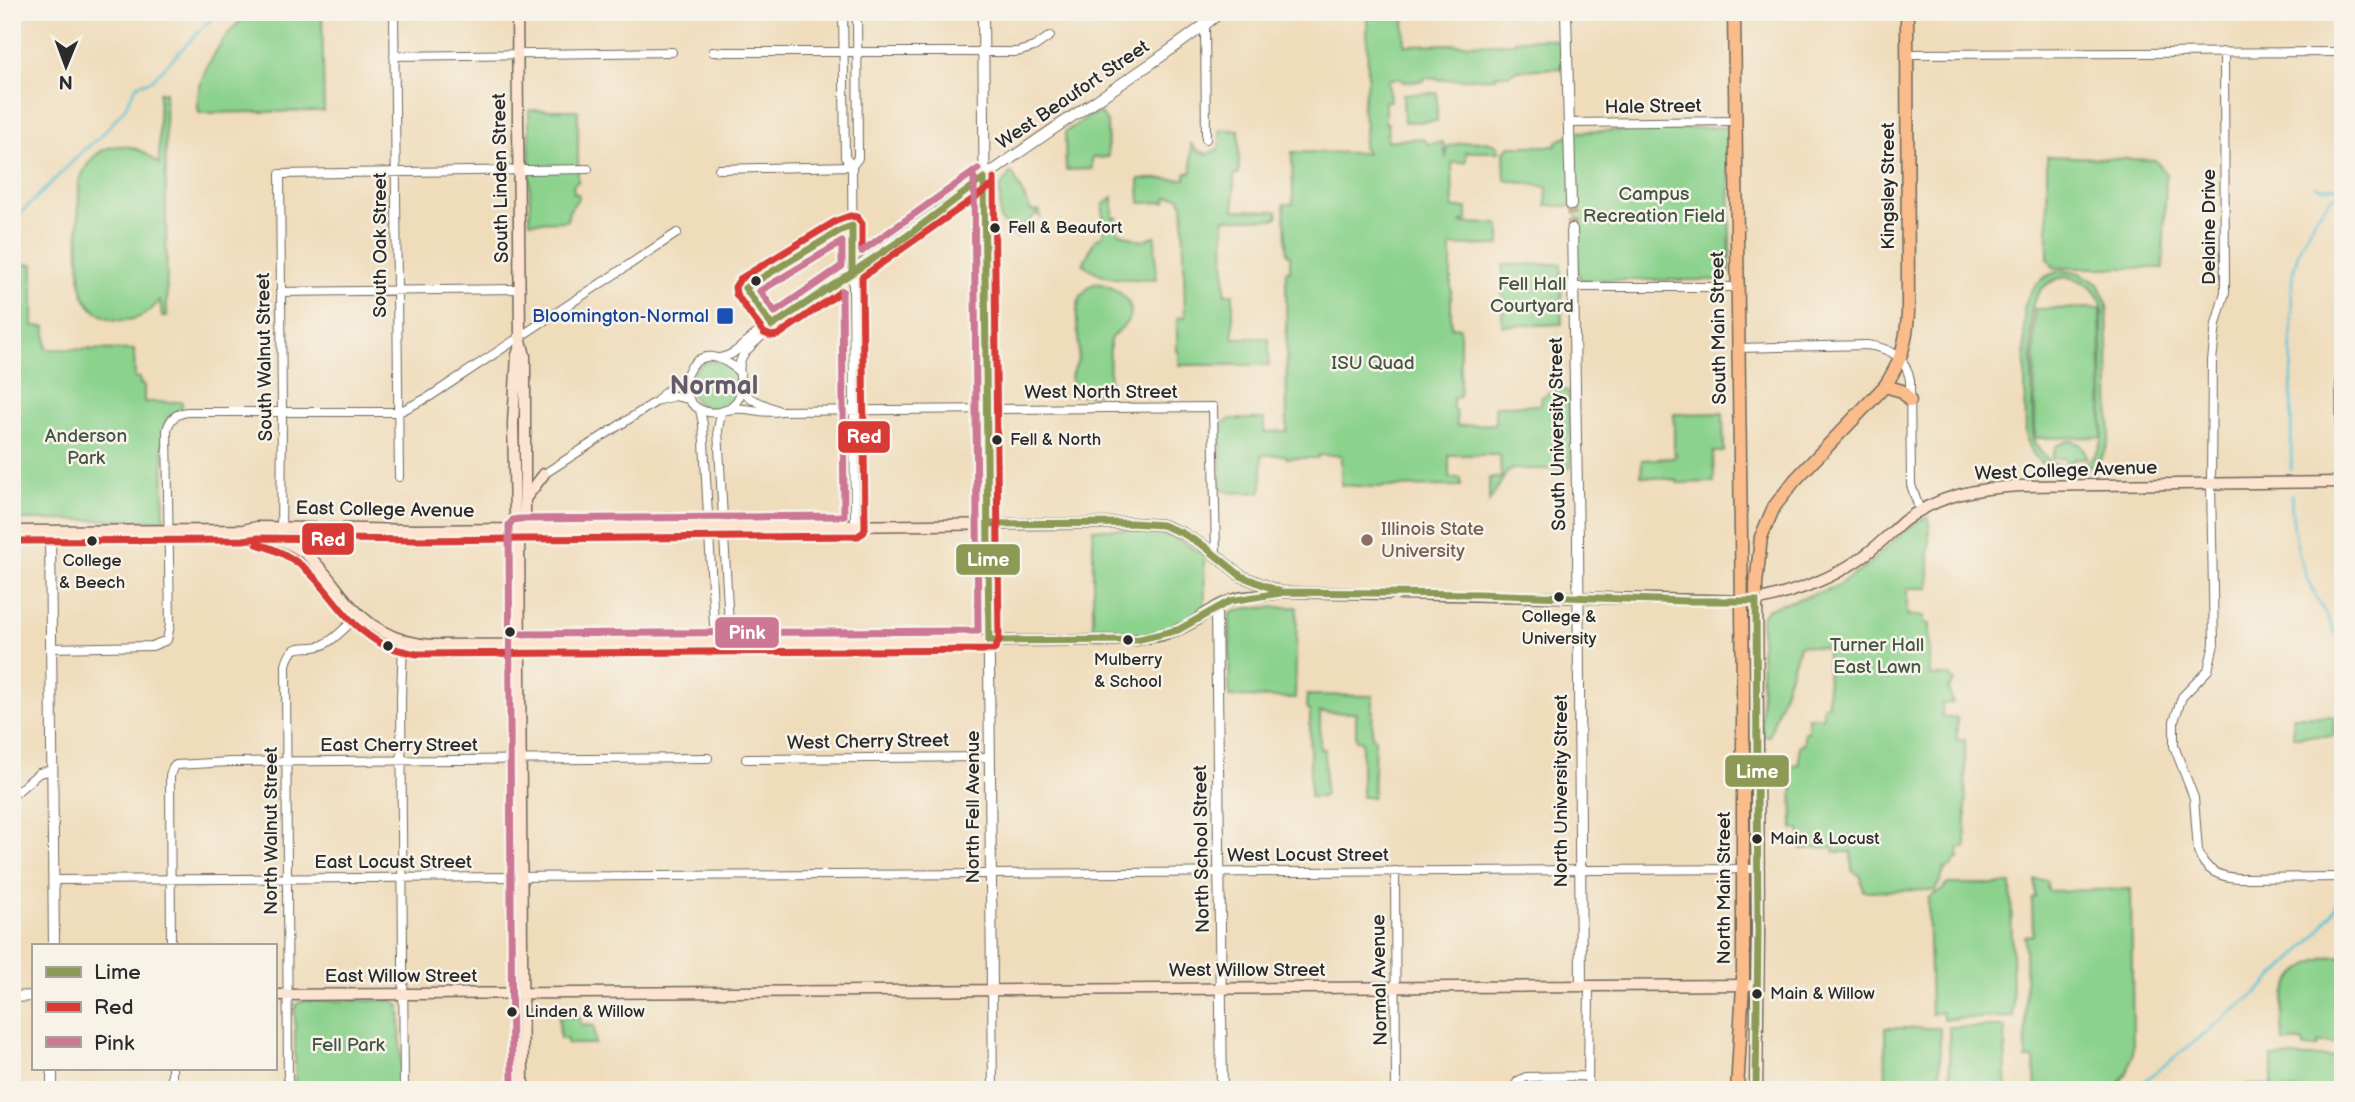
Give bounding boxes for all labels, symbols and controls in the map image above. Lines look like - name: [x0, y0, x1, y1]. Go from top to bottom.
- north arrow: [32, 32, 102, 102]
- street label: West Beaufort Street: [992, 35, 1154, 155]
- text: N: [58, 70, 73, 93]
- street label: South Linden Street: [488, 93, 514, 263]
- street label: Hale Street: [1604, 95, 1702, 119]
- street label: Kingsley Street: [1877, 122, 1900, 250]
- street label: Delaine Drive: [2198, 169, 2221, 285]
- street label: South Oak Street: [369, 172, 392, 318]
- park label: Campus Recreation Field: [1583, 183, 1725, 228]
- place label: Fell & Beaufort: [1008, 218, 1123, 238]
- marker: Fell & Beaufort: [988, 221, 1002, 235]
- street label: South Main Street: [1706, 251, 1732, 405]
- street label: South Walnut Street: [252, 272, 278, 441]
- park label: Fell Hall Courtyard: [1490, 273, 1574, 318]
- unlabelled marker: [749, 274, 763, 288]
- place label: Bloomington-Normal: [532, 305, 709, 328]
- marker: Bloomington-Normal: [715, 306, 735, 326]
- street label: South University Street: [1545, 337, 1571, 531]
- park label: ISU Quad: [1331, 352, 1415, 375]
- district label: Normal: [670, 371, 758, 402]
- street label: West North Street: [1024, 381, 1178, 404]
- line badge: Red: [837, 420, 891, 454]
- park label: Anderson Park: [45, 425, 127, 470]
- text: Red: [846, 426, 882, 449]
- place label: Fell & North: [1010, 430, 1101, 450]
- marker: Fell & North: [990, 433, 1004, 447]
- street label: West College Avenue: [1974, 456, 2158, 486]
- street label: East College Avenue: [295, 497, 475, 523]
- place label: Illinois State University: [1381, 518, 1484, 563]
- line badge: Red: [301, 522, 355, 556]
- text: Red: [310, 529, 346, 552]
- marker: Illinois State University: [1359, 532, 1375, 548]
- marker: College & Beech: [85, 534, 99, 548]
- line badge: Lime: [955, 543, 1021, 576]
- text: Lime: [967, 549, 1009, 572]
- place label: College & Beech: [59, 551, 125, 593]
- marker: College & University: [1552, 590, 1566, 604]
- place label: College & University: [1521, 607, 1597, 649]
- line badge: Pink: [714, 616, 780, 649]
- text: Pink: [728, 622, 766, 645]
- unlabelled marker: [503, 625, 517, 639]
- marker: Mulberry & School: [1121, 633, 1135, 647]
- park label: Turner Hall East Lawn: [1830, 634, 1924, 679]
- unlabelled marker: [381, 639, 395, 653]
- place label: Mulberry & School: [1094, 650, 1163, 692]
- street label: North University Street: [1550, 694, 1573, 888]
- street label: West Cherry Street: [787, 729, 949, 755]
- street label: North Fell Avenue: [962, 730, 985, 884]
- street label: East Cherry Street: [320, 734, 478, 757]
- street label: North Walnut Street: [260, 747, 283, 915]
- line badge: Lime: [1724, 754, 1790, 788]
- text: Lime: [1736, 761, 1778, 784]
- street label: North School Street: [1189, 765, 1215, 933]
- street label: North Main Street: [1713, 811, 1736, 964]
- place label: Main & Locust: [1770, 829, 1880, 849]
- marker: Main & Locust: [1750, 832, 1764, 846]
- street label: West Locust Street: [1227, 844, 1389, 867]
- street label: East Locust Street: [314, 851, 472, 874]
- street label: Normal Avenue: [1367, 914, 1393, 1046]
- legend: [32, 944, 276, 1070]
- street label: West Willow Street: [1169, 959, 1325, 982]
- text: Lime: [94, 960, 141, 985]
- street label: East Willow Street: [325, 965, 477, 988]
- place label: Main & Willow: [1770, 984, 1875, 1004]
- marker: Main & Willow: [1750, 987, 1764, 1001]
- text: Red: [94, 995, 133, 1020]
- place label: Linden & Willow: [525, 1002, 645, 1022]
- marker: Linden & Willow: [505, 1005, 519, 1019]
- text: Pink: [94, 1031, 135, 1056]
- park label: Fell Park: [311, 1034, 386, 1057]

